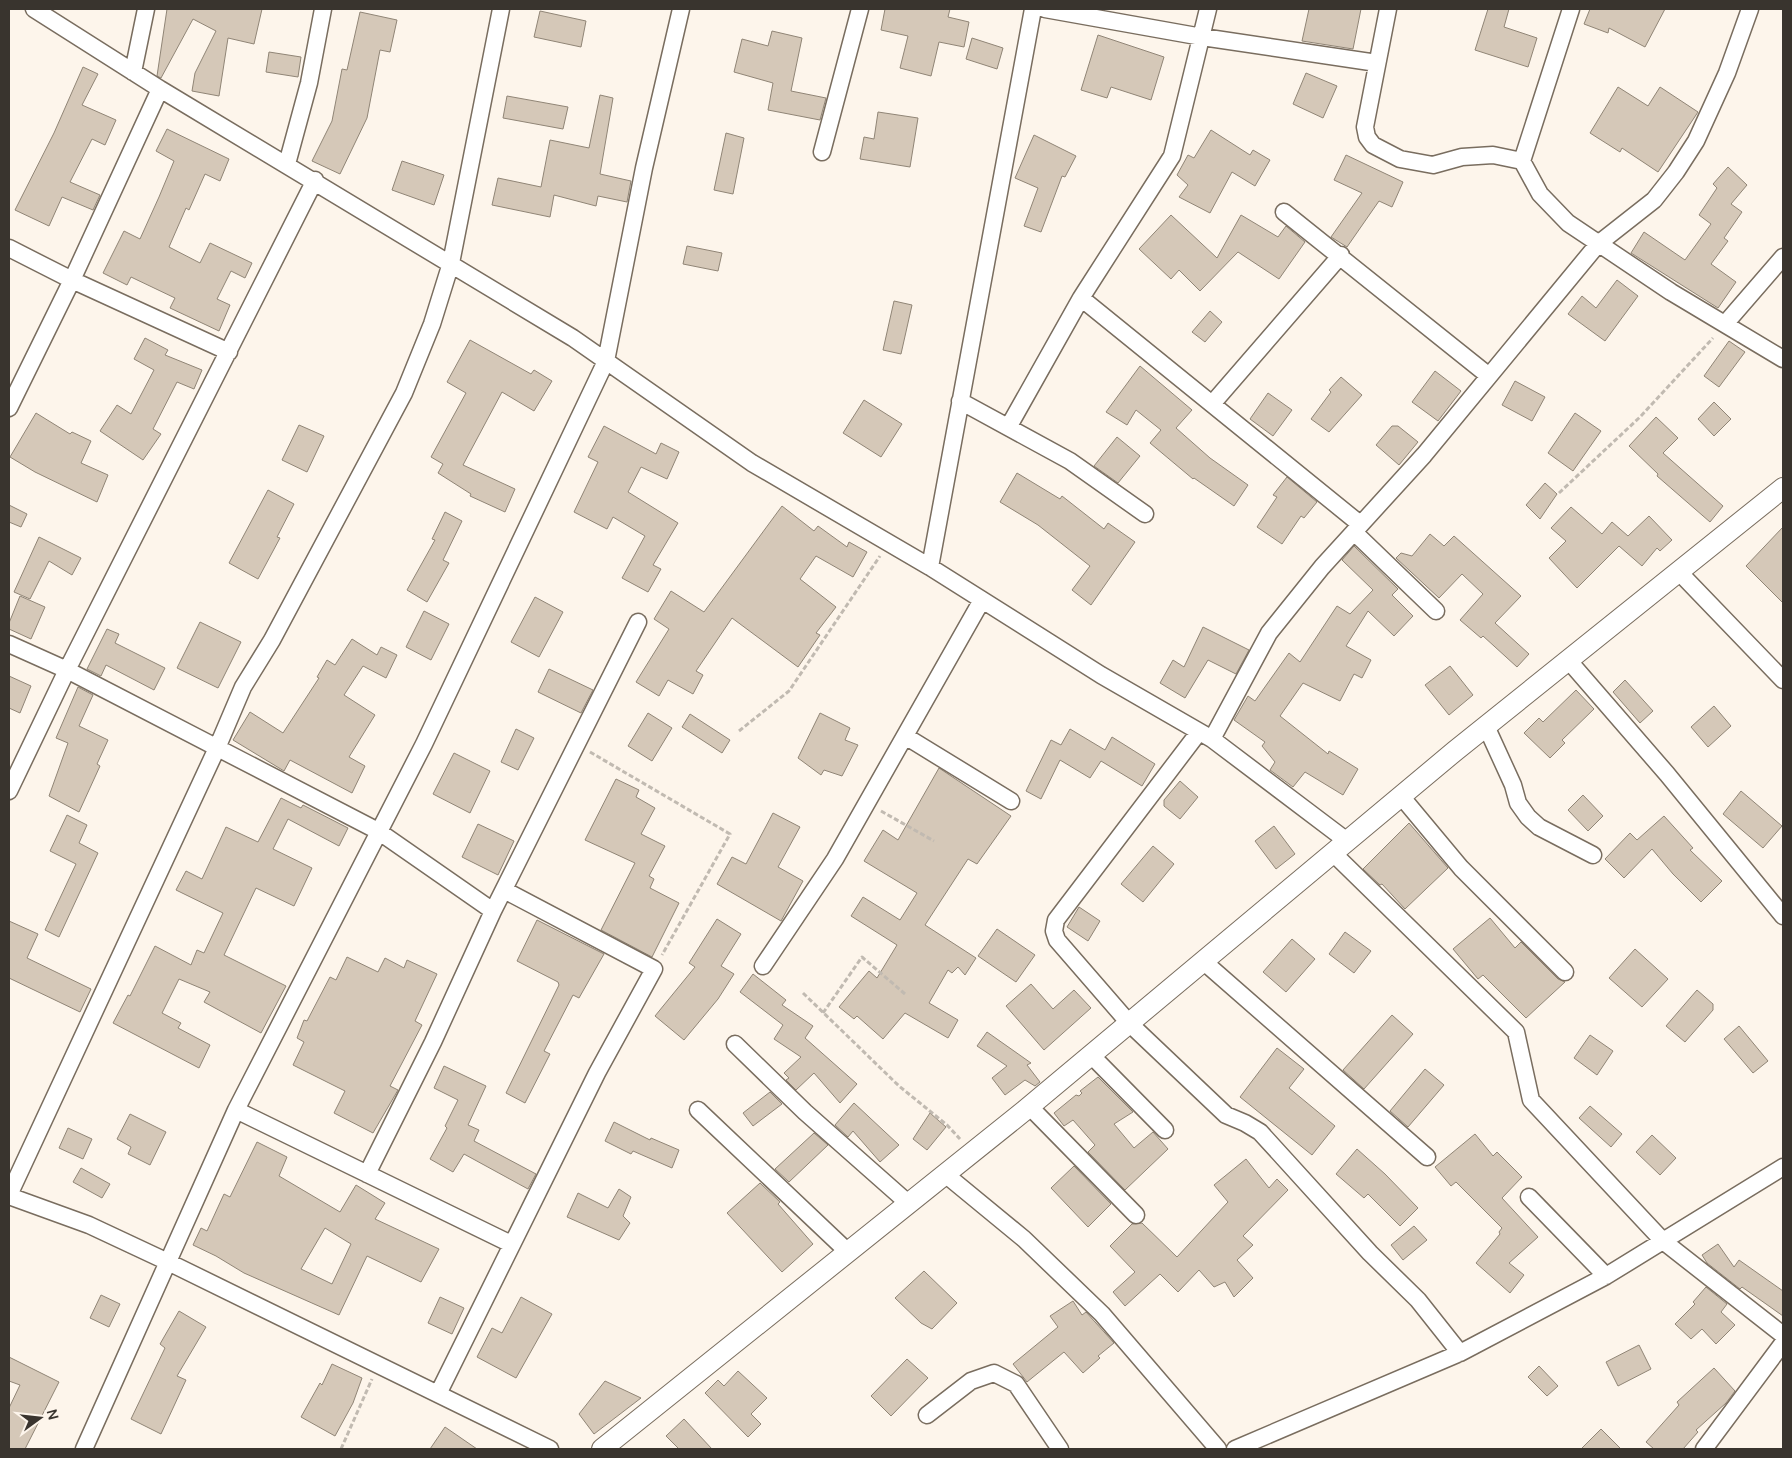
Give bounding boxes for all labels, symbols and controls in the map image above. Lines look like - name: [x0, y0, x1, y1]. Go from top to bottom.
- north arrow: [15, 1393, 65, 1443]
- text: N: [43, 1407, 64, 1422]

